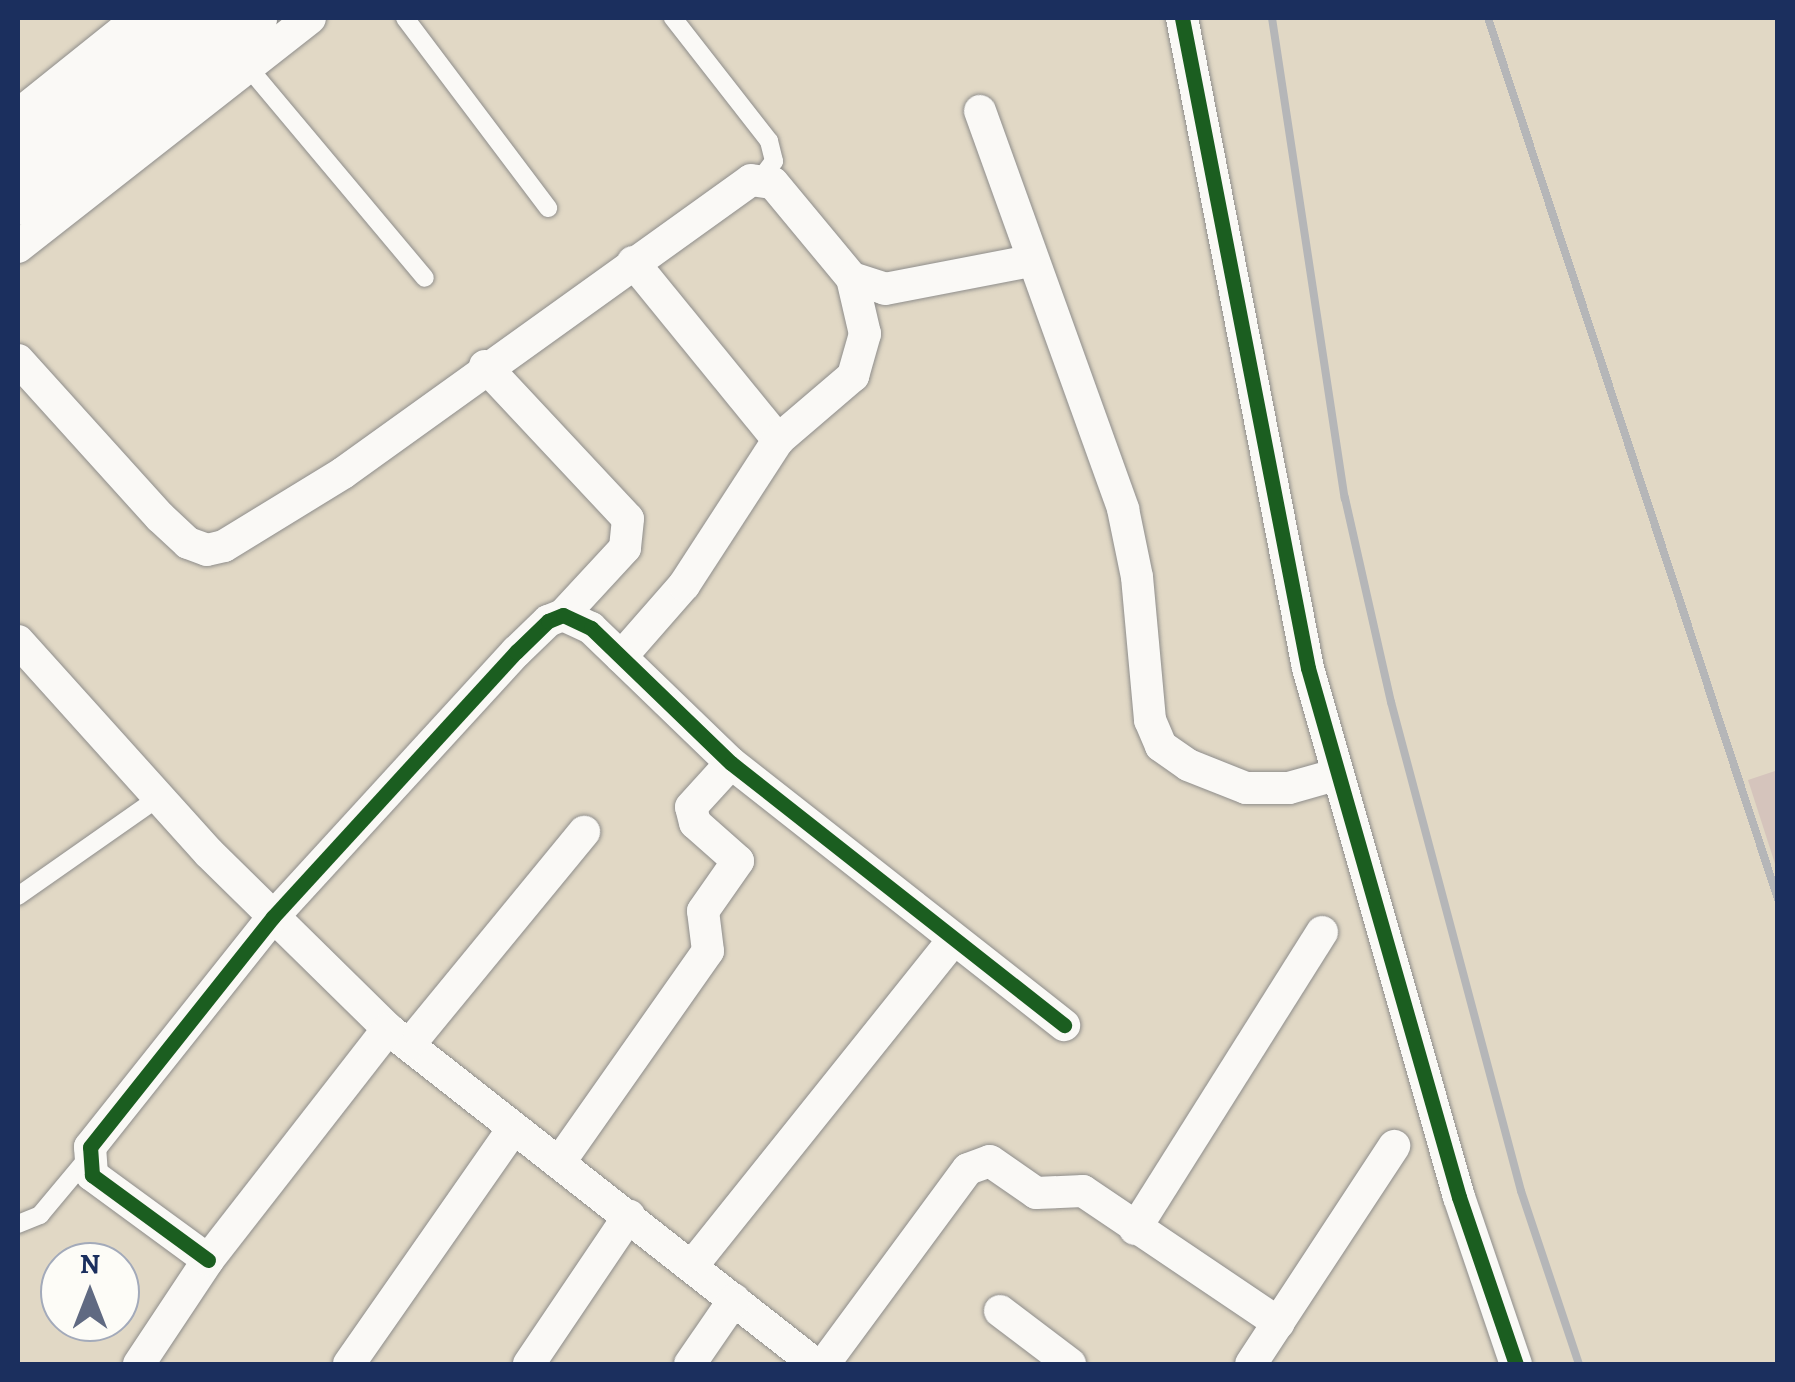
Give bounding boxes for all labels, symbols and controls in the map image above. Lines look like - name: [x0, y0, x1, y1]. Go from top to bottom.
- north arrow: [40, 1242, 140, 1342]
- text: N: [80, 1245, 100, 1283]

